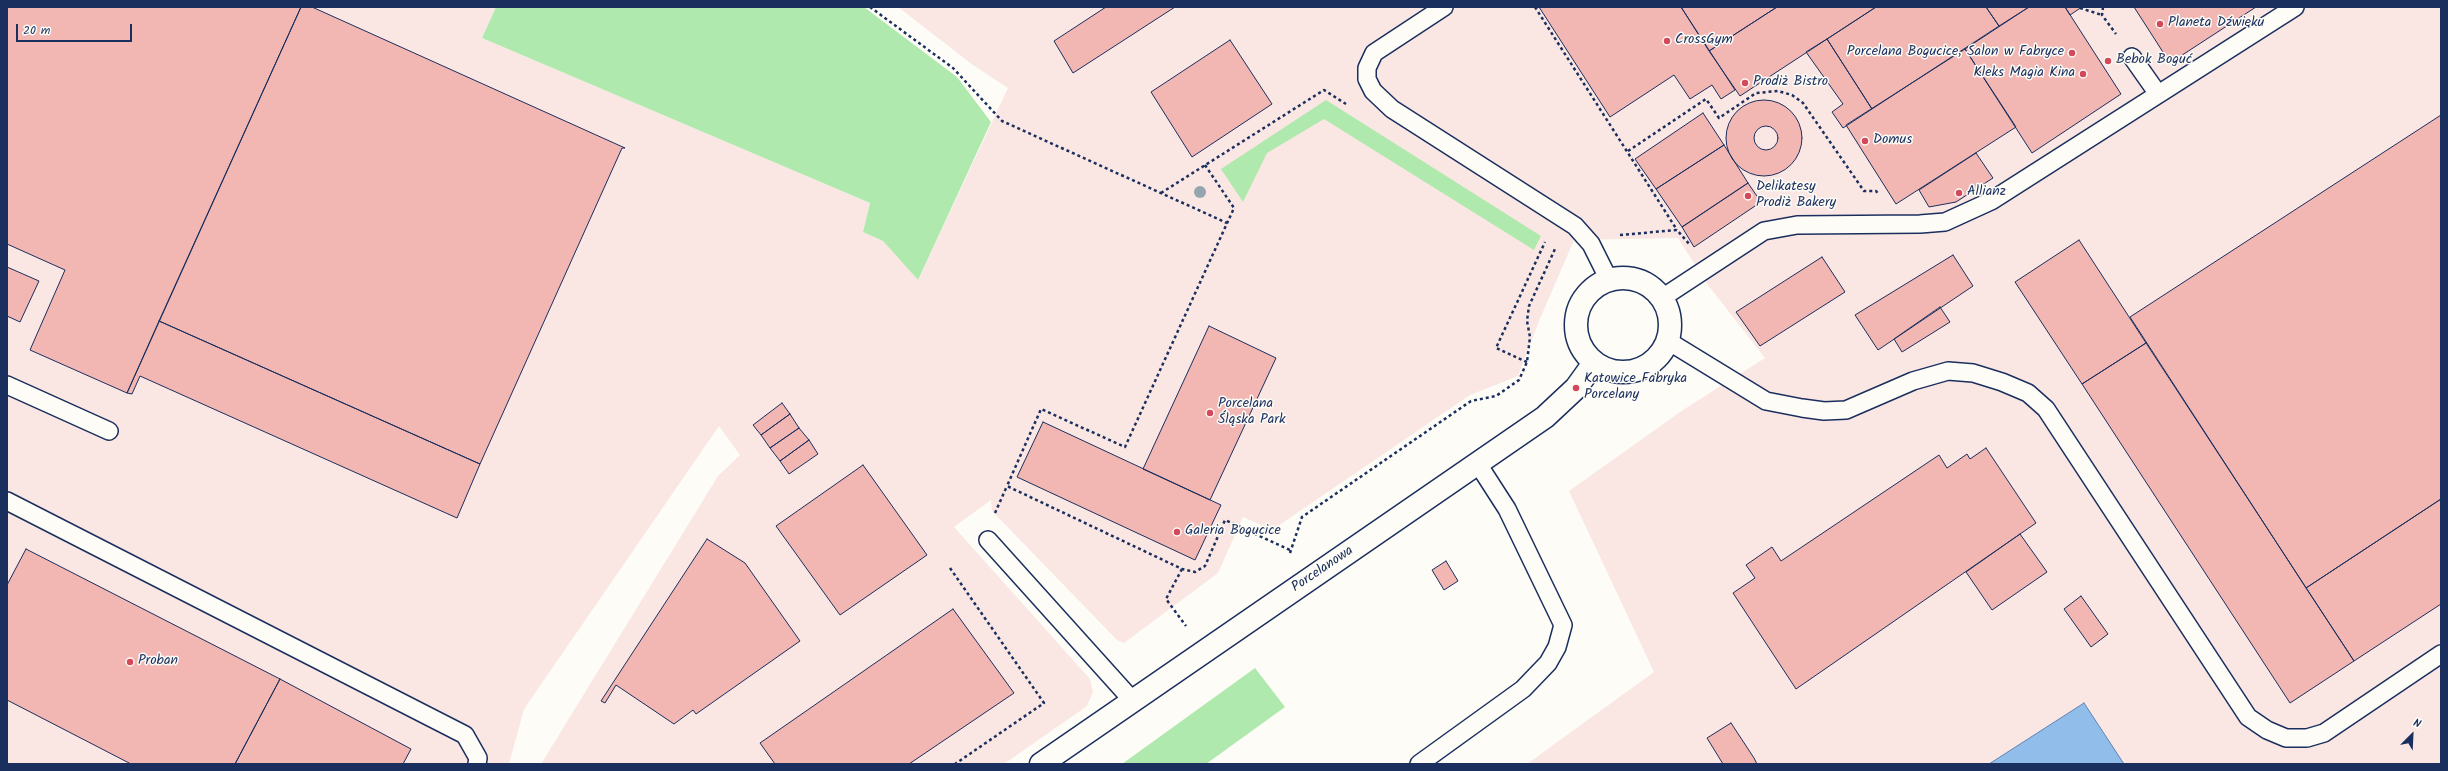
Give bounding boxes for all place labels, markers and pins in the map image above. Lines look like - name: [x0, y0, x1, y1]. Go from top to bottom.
- place label: Planeta Dźwięku: [2168, 16, 2264, 32]
- marker: Planeta Dźwięku: [2155, 19, 2165, 29]
- place label: CrossGym: [1675, 33, 1733, 49]
- marker: CrossGym: [1662, 36, 1672, 46]
- place label: Porcelana Bogucice, Salon w Fabryce: [1847, 45, 2064, 61]
- marker: Porcelana Bogucice, Salon w Fabryce: [2067, 48, 2077, 58]
- place label: Bebok Boguć: [2116, 53, 2192, 69]
- marker: Bebok Boguć: [2103, 56, 2113, 66]
- place label: Kleks Magia Kina: [1973, 66, 2075, 82]
- marker: Kleks Magia Kina: [2078, 69, 2088, 79]
- place label: Prodiż Bistro: [1753, 75, 1828, 91]
- marker: Prodiż Bistro: [1740, 78, 1750, 88]
- place label: Domus: [1873, 133, 1912, 149]
- marker: Domus: [1860, 136, 1870, 146]
- place label: Delikatesy Prodiż Bakery: [1756, 180, 1836, 212]
- place label: Allianz: [1967, 185, 2006, 201]
- marker: Allianz: [1954, 188, 1964, 198]
- marker: Delikatesy Prodiż Bakery: [1743, 191, 1753, 201]
- place label: Katowice Fabryka Porcelany: [1584, 372, 1687, 404]
- marker: Katowice Fabryka Porcelany: [1571, 383, 1581, 393]
- place label: Porcelana Śląska Park: [1218, 397, 1285, 430]
- marker: Porcelana Śląska Park: [1205, 408, 1215, 418]
- place label: Galeria Bogucice: [1185, 524, 1281, 540]
- marker: Galeria Bogucice: [1172, 527, 1182, 537]
- place label: Proban: [138, 654, 178, 670]
- marker: Proban: [125, 657, 135, 667]

